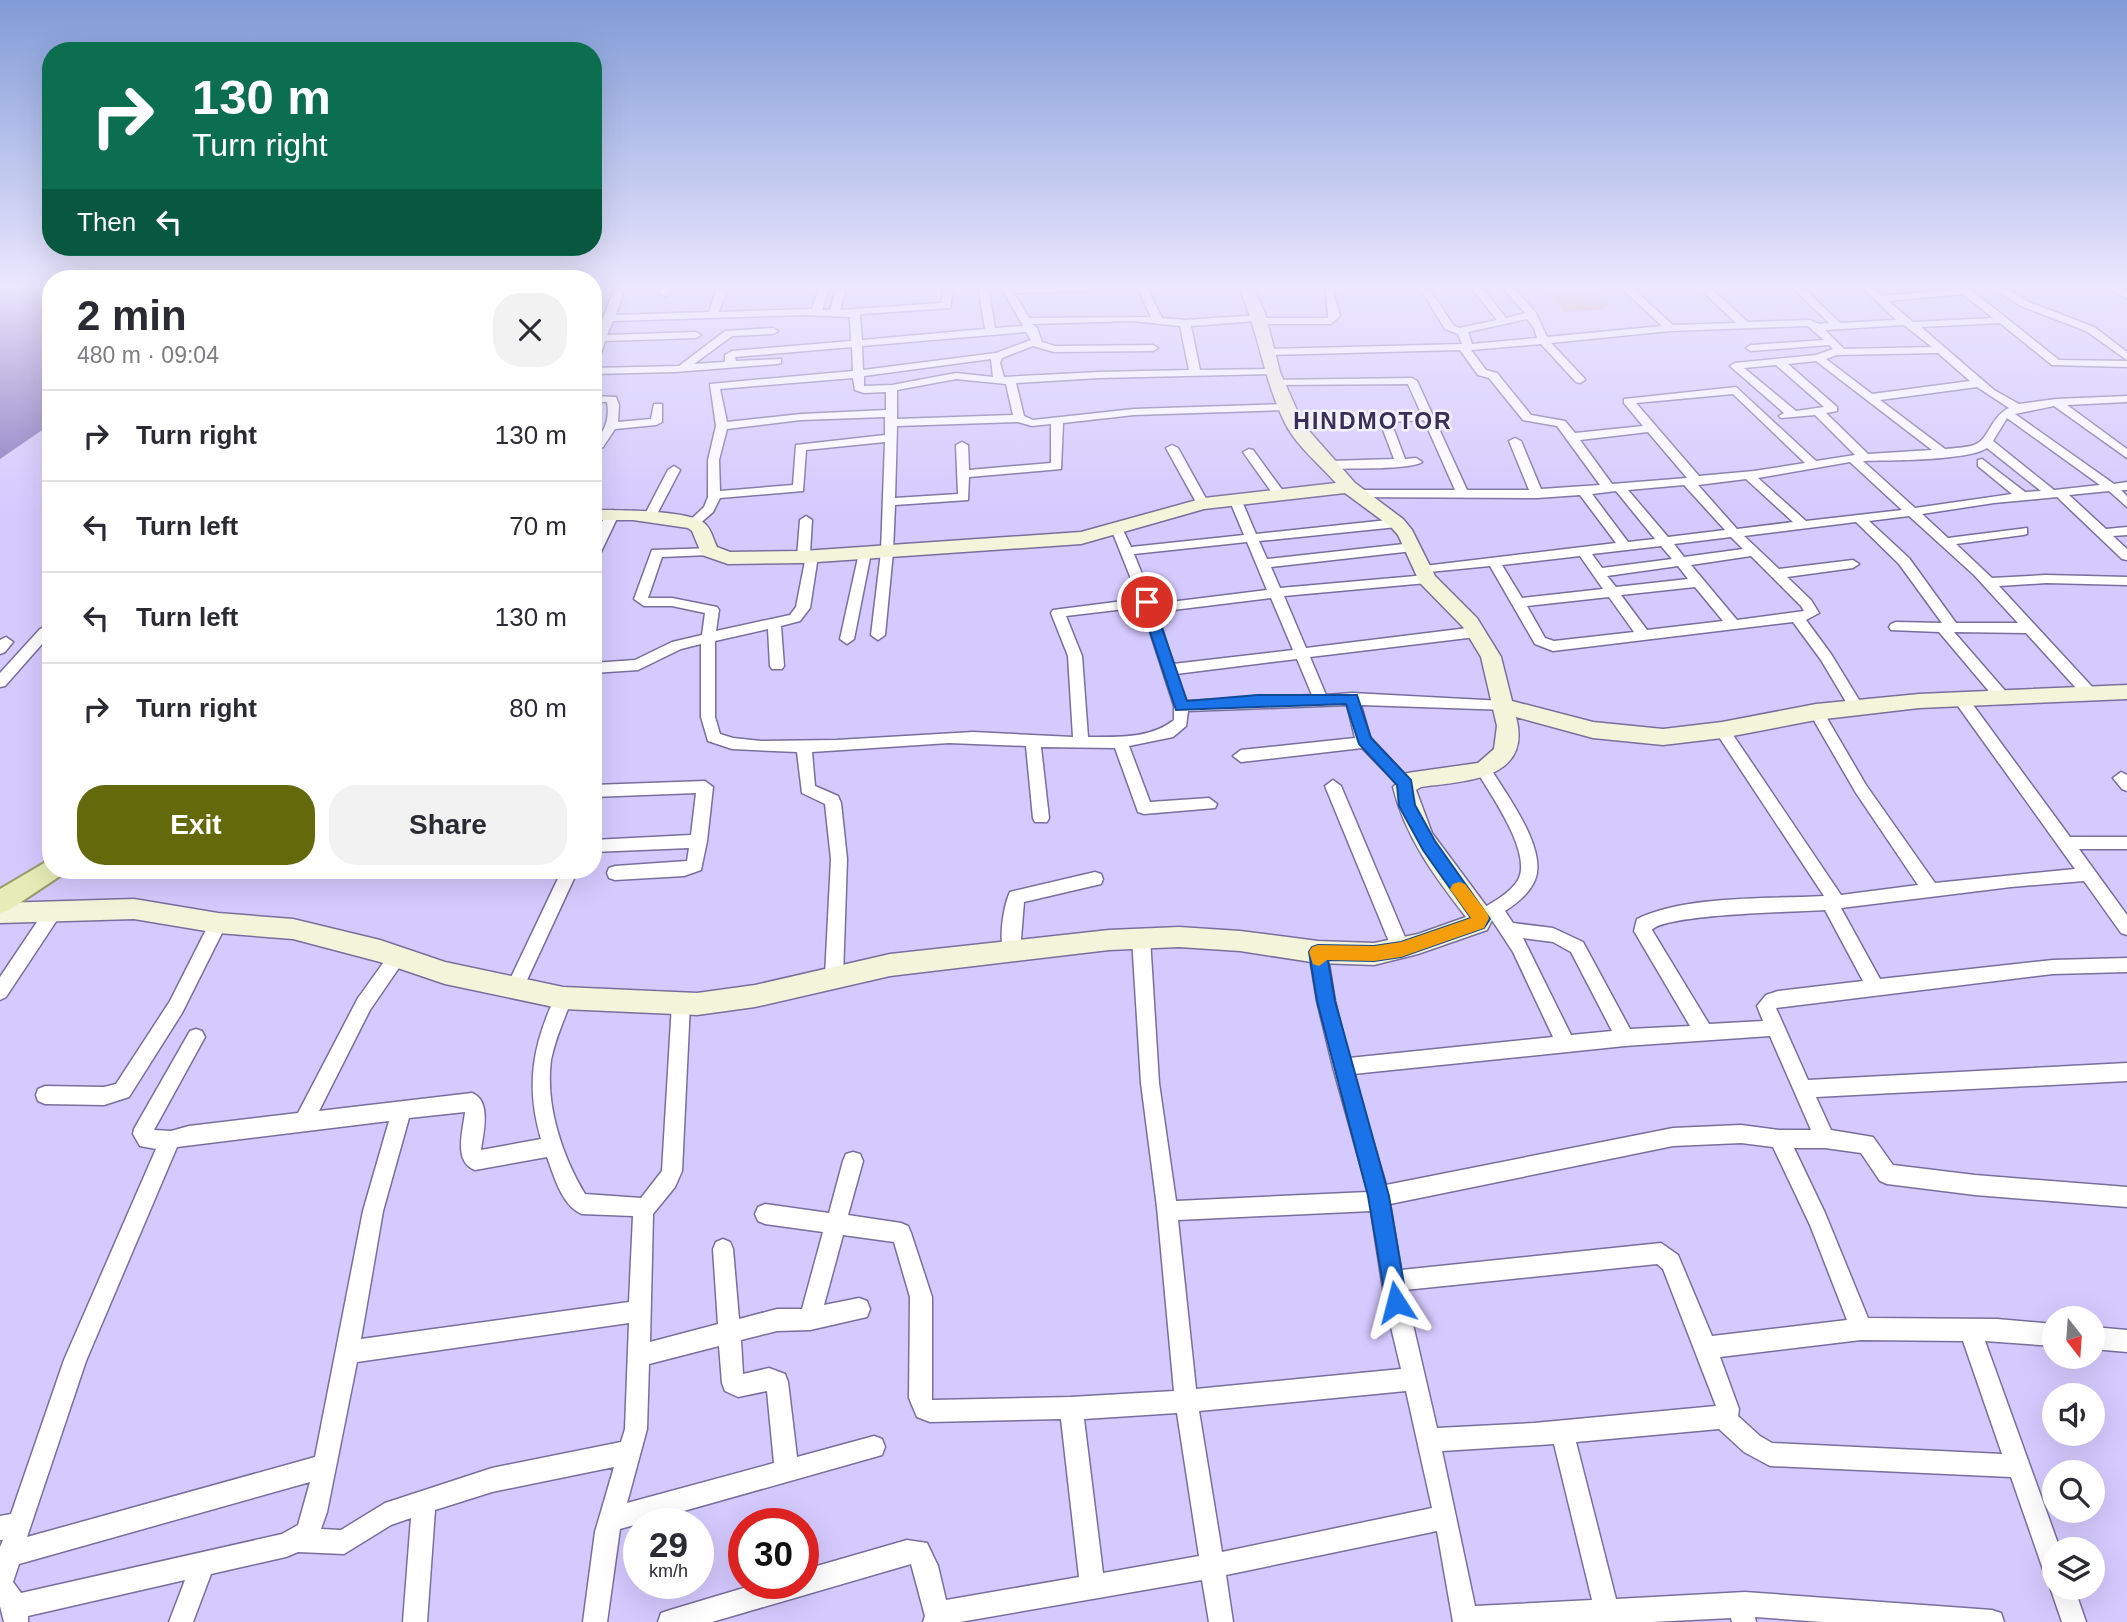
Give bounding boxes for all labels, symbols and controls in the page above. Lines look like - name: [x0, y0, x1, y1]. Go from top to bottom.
- icon: right: [77, 70, 168, 161]
- text: 130 m: [192, 70, 331, 124]
- text: Turn right: [192, 127, 328, 163]
- icon: left: [150, 203, 188, 241]
- text: Then: [77, 207, 136, 237]
- text: 2 min: [77, 292, 187, 339]
- button: close: [493, 293, 567, 367]
- text: 480 m · 09:04: [77, 342, 219, 368]
- district label: HINDMOTOR: [1293, 408, 1453, 434]
- icon: right: [77, 417, 115, 455]
- text: Turn right: [136, 420, 257, 450]
- text: 130 m: [495, 420, 567, 450]
- icon: left: [77, 508, 115, 546]
- text: Turn left: [136, 511, 238, 541]
- text: 70 m: [509, 511, 567, 541]
- pin: [1117, 572, 1177, 632]
- icon: arrive: [1128, 583, 1166, 621]
- icon: left: [77, 599, 115, 637]
- text: Turn left: [136, 602, 238, 632]
- text: 130 m: [495, 602, 567, 632]
- icon: right: [77, 690, 115, 728]
- text: Turn right: [136, 693, 257, 723]
- text: 80 m: [509, 693, 567, 723]
- button: Exit: [77, 785, 315, 865]
- button: Share: [329, 785, 567, 865]
- position arrow: [1359, 1265, 1433, 1339]
- north arrow: [2042, 1306, 2105, 1368]
- map controls: [2042, 1306, 2105, 1600]
- button: sound: [2042, 1383, 2105, 1446]
- button: search: [2042, 1460, 2105, 1523]
- speed limit sign: 30: [728, 1508, 819, 1599]
- text: 29: [649, 1525, 688, 1564]
- button: layers: [2042, 1537, 2105, 1600]
- text: km/h: [649, 1561, 688, 1581]

